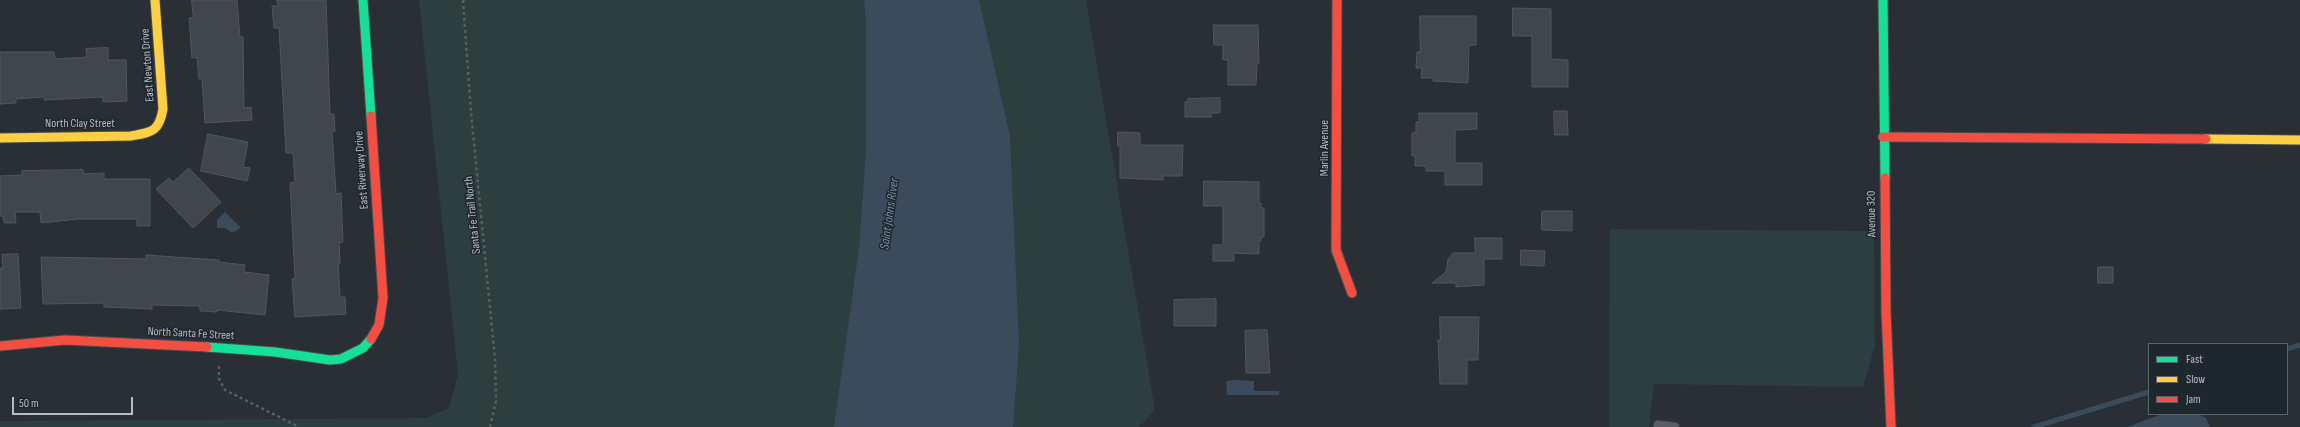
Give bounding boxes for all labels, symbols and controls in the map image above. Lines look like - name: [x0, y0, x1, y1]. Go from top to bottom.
- street label: East Newton Drive: [138, 28, 158, 102]
- street label: North Clay Street: [45, 117, 115, 131]
- street label: Marlin Avenue: [1318, 120, 1332, 176]
- street label: East Riverway Drive: [352, 130, 372, 210]
- street label: Santa Fe Trail North: [462, 175, 484, 255]
- water label: Saint Johns River: [877, 177, 903, 251]
- street label: Avenue 320: [1864, 191, 1880, 237]
- street label: North Santa Fe Street: [147, 325, 235, 343]
- legend: [2148, 343, 2288, 415]
- text: Fast: [2186, 352, 2203, 367]
- text: Slow: [2186, 372, 2205, 387]
- scale bar: [14, 389, 135, 415]
- text: Jam: [2186, 392, 2201, 407]
- text: 50 m: [19, 396, 39, 411]

